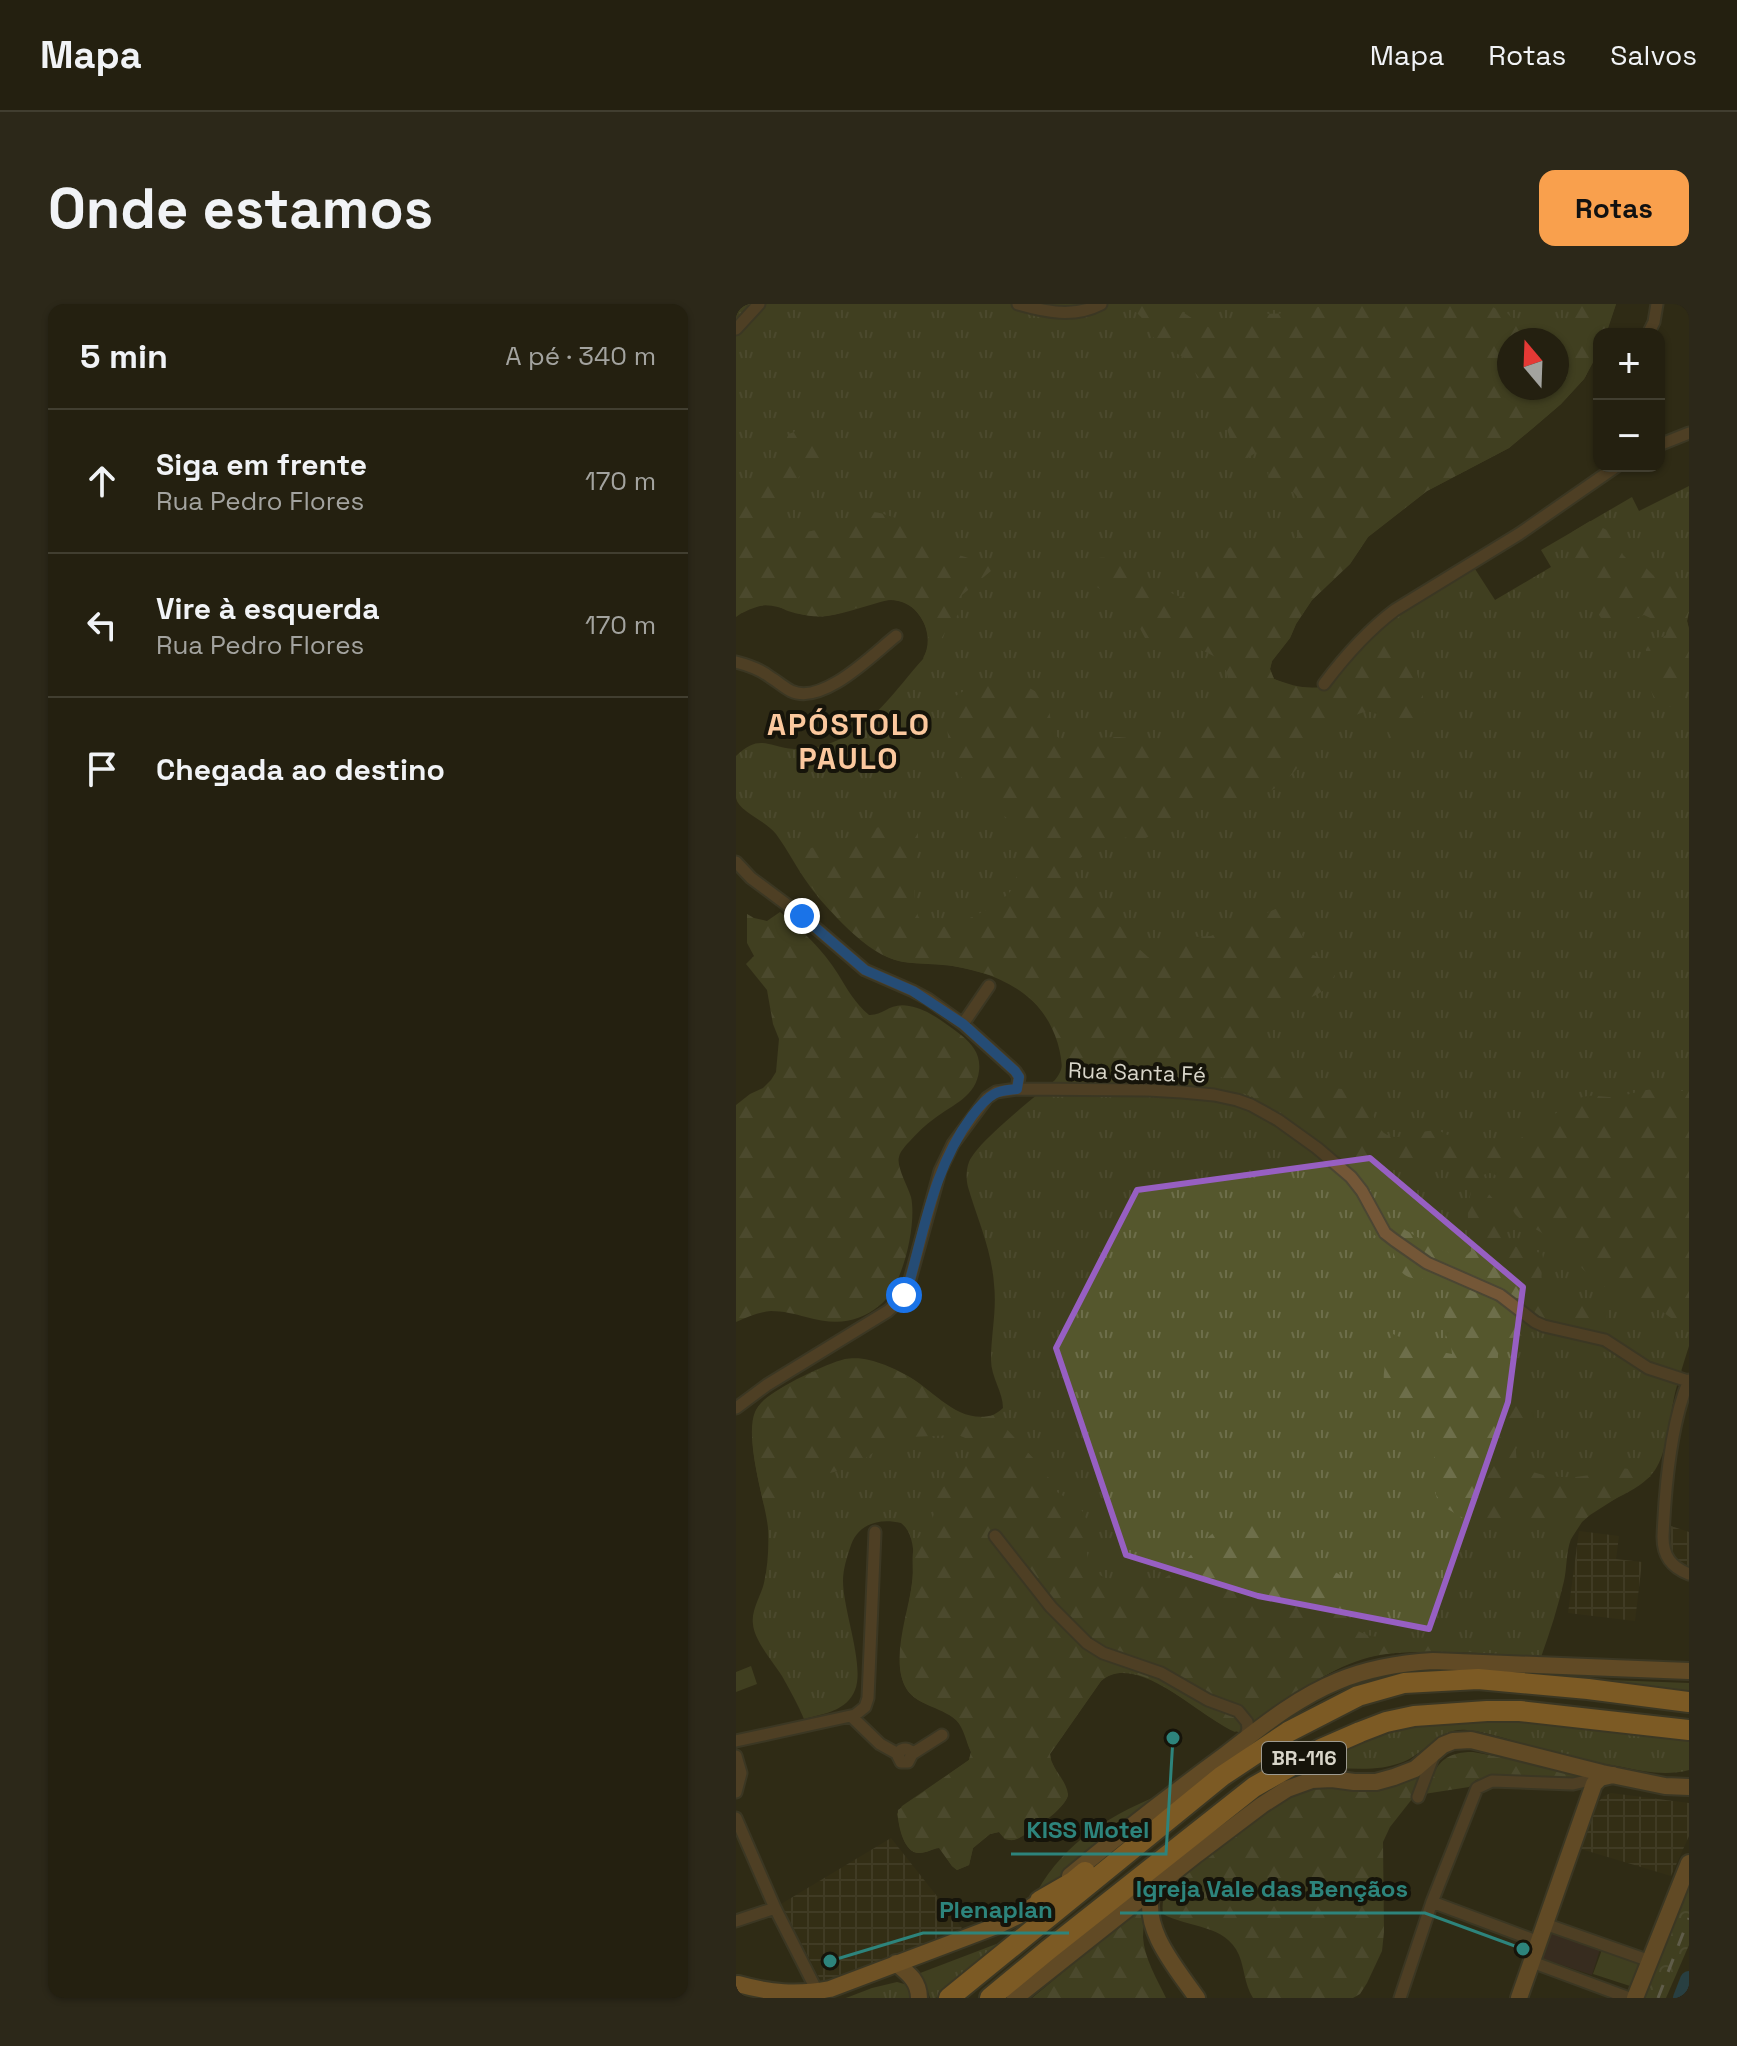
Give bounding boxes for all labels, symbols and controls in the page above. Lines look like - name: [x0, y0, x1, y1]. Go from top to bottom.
- text: Mapa: [40, 31, 142, 79]
- text: Mapa: [1370, 37, 1444, 73]
- text: Rotas: [1488, 37, 1566, 73]
- text: Salvos: [1610, 37, 1697, 73]
- button: Rotas: [1539, 170, 1689, 246]
- text: Onde estamos: [48, 173, 433, 244]
- north arrow: [1497, 328, 1569, 400]
- map controls: [1593, 328, 1665, 472]
- button: +: [1593, 328, 1665, 400]
- text: 5 min: [80, 335, 168, 378]
- text: A pé · 340 m: [505, 339, 656, 373]
- button: −: [1593, 400, 1665, 472]
- text: Siga em frente: [156, 445, 367, 484]
- icon: ahead: [80, 459, 124, 503]
- text: 170 m: [585, 464, 656, 498]
- text: Rua Pedro Flores: [156, 484, 364, 518]
- text: Vire à esquerda: [156, 589, 380, 628]
- icon: left: [80, 603, 124, 647]
- text: 170 m: [585, 608, 656, 642]
- text: Rua Pedro Flores: [156, 628, 364, 662]
- district label: APÓSTOLO PAULO: [767, 705, 931, 778]
- icon: arrive: [80, 747, 124, 791]
- text: Chegada ao destino: [156, 750, 445, 789]
- route end: [784, 898, 820, 934]
- street label: Rua Santa Fé: [1068, 1056, 1206, 1088]
- route start: [886, 1277, 922, 1313]
- road number: BR-116: [1262, 1742, 1346, 1774]
- callout: KISS Motel: [1011, 1806, 1166, 1854]
- text: KISS Motel: [1027, 1814, 1149, 1845]
- callout: Igreja Vale das Bençãos: [1120, 1865, 1425, 1913]
- text: Igreja Vale das Bençãos: [1136, 1873, 1408, 1904]
- callout: Plenaplan: [923, 1885, 1069, 1933]
- text: Plenaplan: [939, 1894, 1053, 1925]

